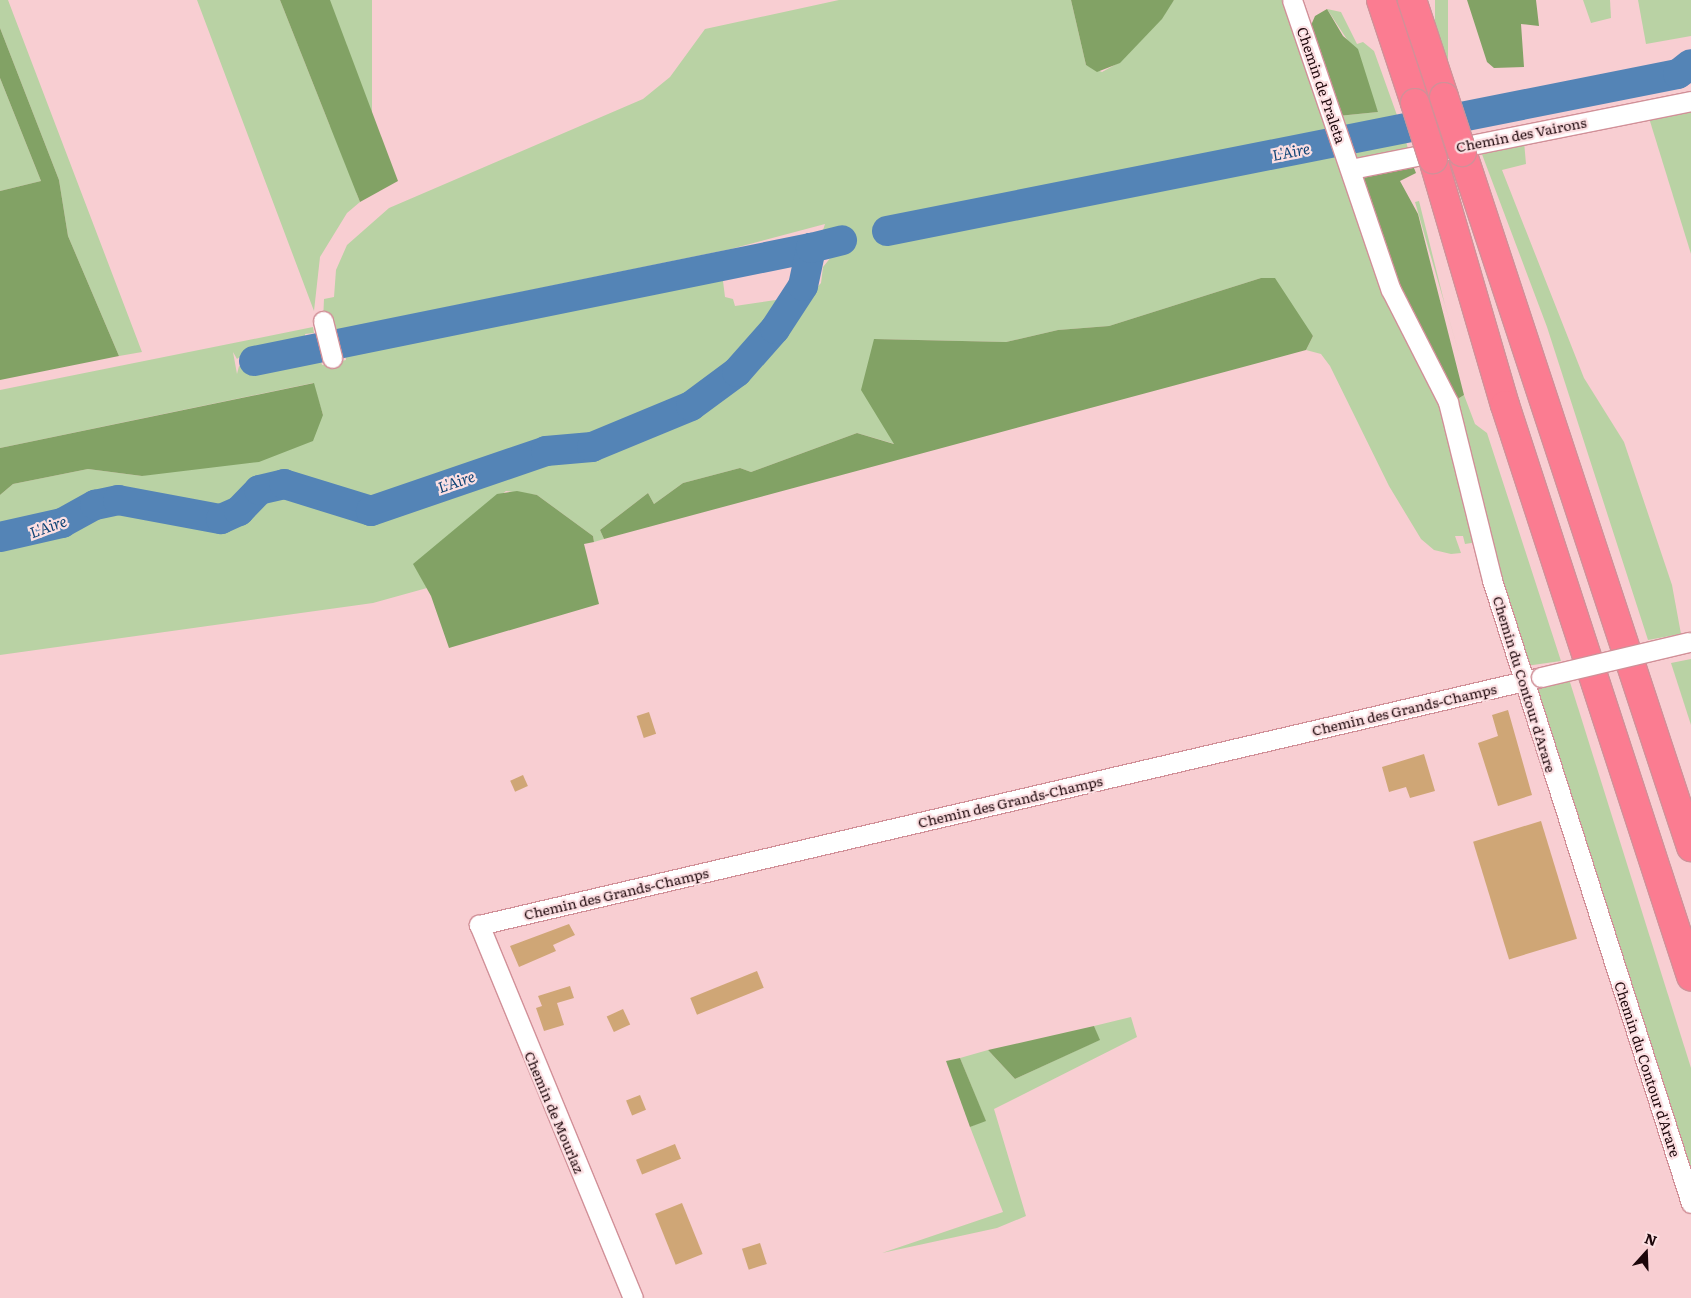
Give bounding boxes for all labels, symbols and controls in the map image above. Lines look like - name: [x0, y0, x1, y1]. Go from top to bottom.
- street label: Chemin de Praleta: [1294, 25, 1350, 145]
- street label: Chemin des Vairons: [1454, 113, 1588, 155]
- water label: L'Aire: [1271, 139, 1311, 163]
- water label: L'Aire: [435, 466, 477, 496]
- water label: L'Aire: [27, 511, 69, 541]
- street label: Chemin du Contour d'Arare: [1490, 594, 1560, 774]
- street label: Chemin des Grands-Champs: [1310, 680, 1498, 738]
- street label: Chemin des Grands-Champs: [916, 772, 1104, 830]
- street label: Chemin des Grands-Champs: [522, 864, 710, 922]
- street label: Chemin du Contour d'Arare: [1612, 979, 1684, 1159]
- street label: Chemin de Mourlaz: [522, 1048, 588, 1176]
- text: N: [1642, 1227, 1660, 1250]
- north arrow: [1621, 1228, 1671, 1278]

